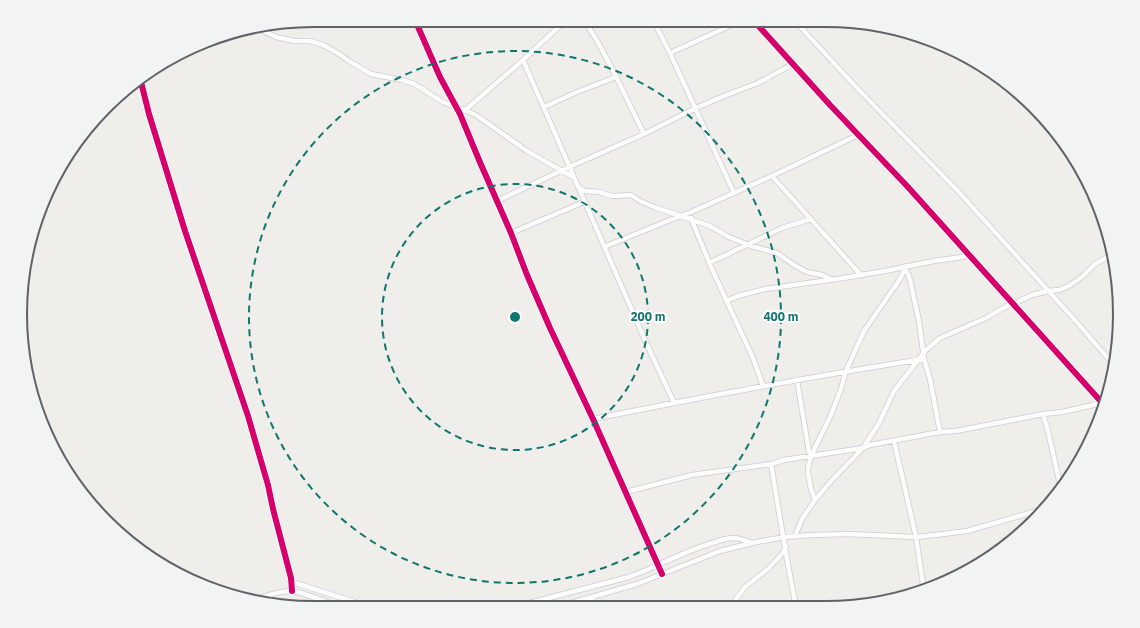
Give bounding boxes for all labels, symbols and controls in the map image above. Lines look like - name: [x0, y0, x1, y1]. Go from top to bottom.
- text: 200 m: [630, 309, 666, 324]
- text: 400 m: [763, 309, 799, 324]
- centre of rings: [508, 310, 522, 324]

